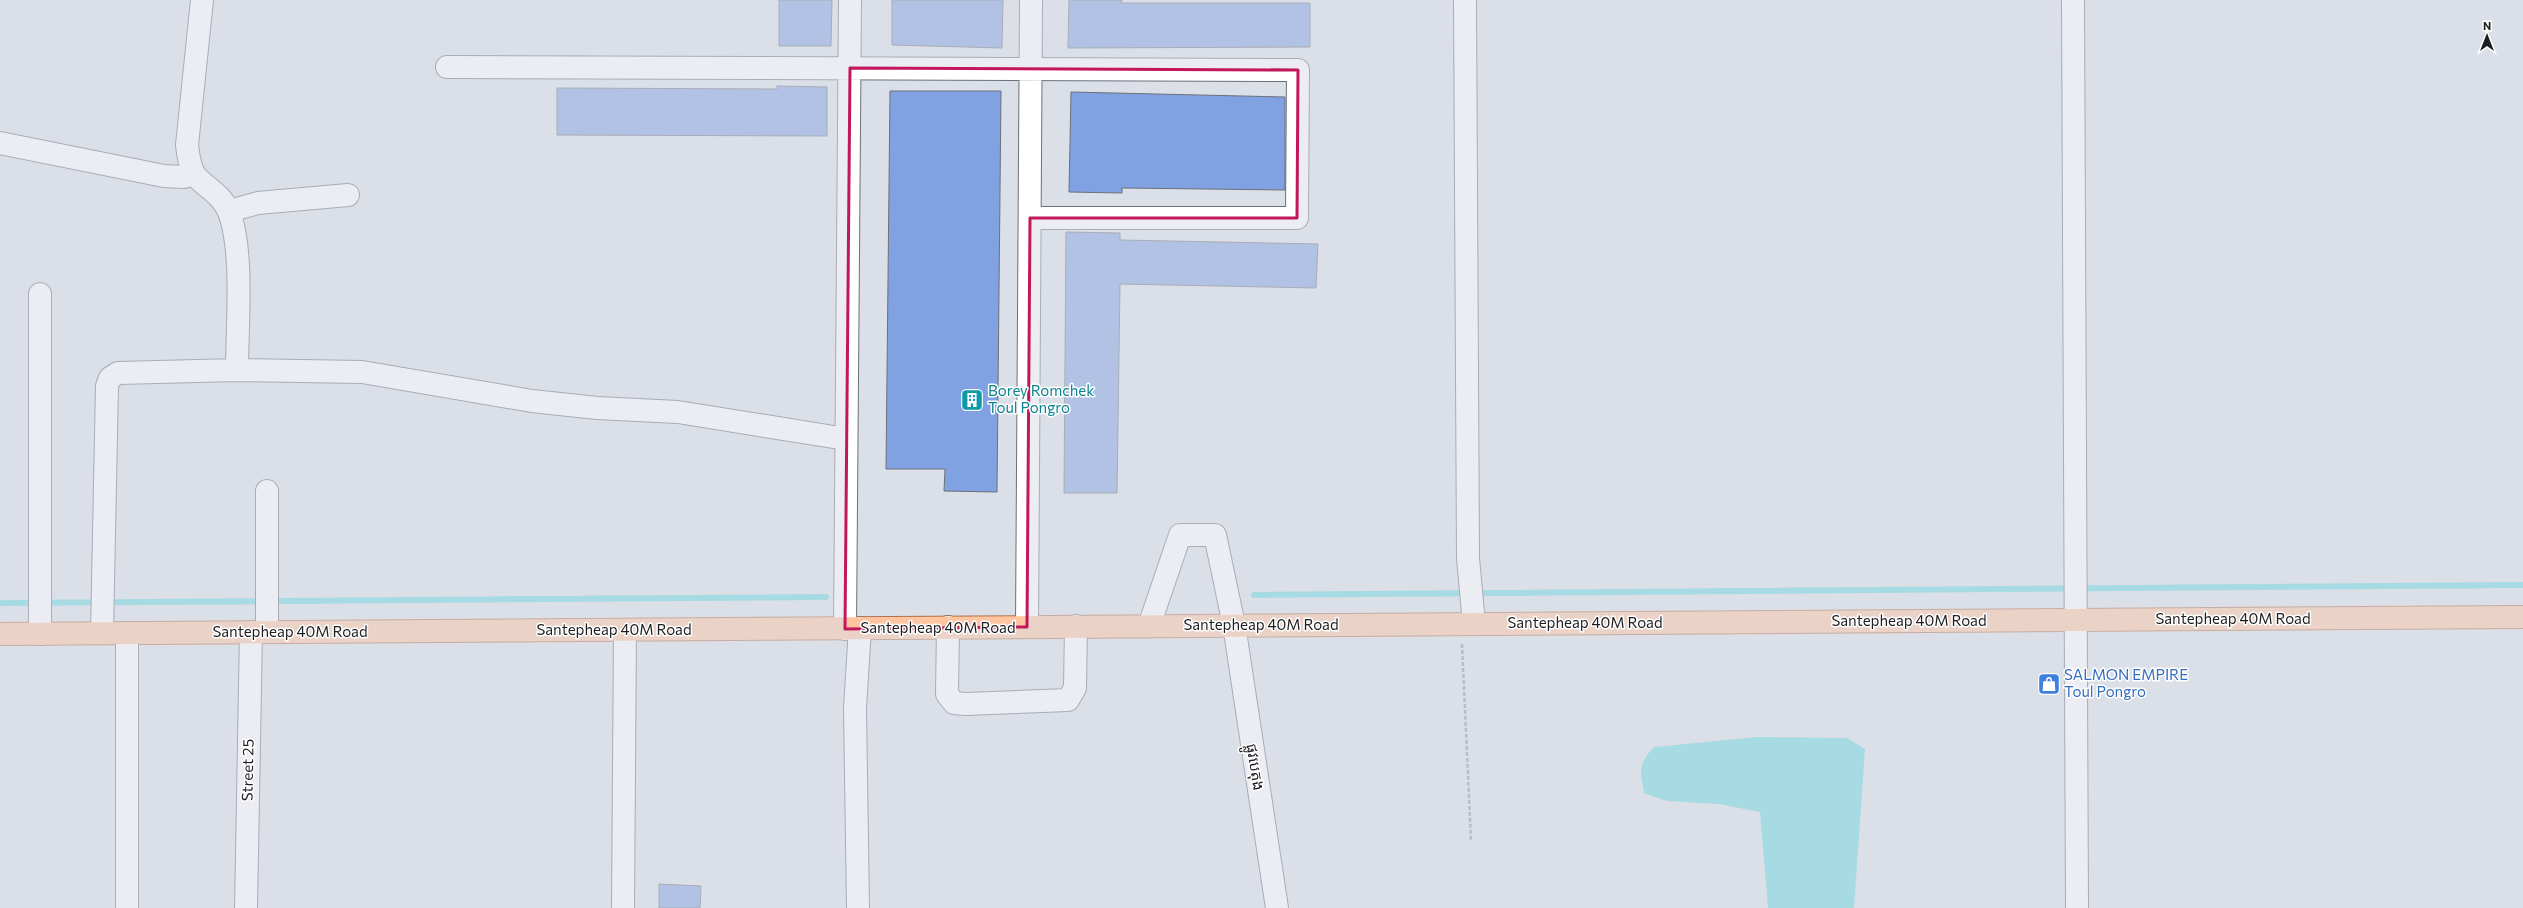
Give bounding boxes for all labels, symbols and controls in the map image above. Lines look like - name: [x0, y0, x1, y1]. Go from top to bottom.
- north arrow: [2467, 16, 2507, 56]
- text: N: [2483, 19, 2491, 32]
- place label: Borey Romchek Toul Pongro: [988, 381, 1094, 416]
- building icon: Borey Romchek Toul Pongro: [959, 387, 985, 413]
- street label: Santepheap 40M Road: [2155, 609, 2311, 627]
- street label: Santepheap 40M Road: [1831, 611, 1987, 629]
- street label: Santepheap 40M Road: [1507, 613, 1663, 631]
- street label: Santepheap 40M Road: [1183, 615, 1339, 633]
- street label: Santepheap 40M Road: [860, 618, 1016, 636]
- street label: Santepheap 40M Road: [536, 620, 692, 638]
- street label: Santepheap 40M Road: [212, 622, 368, 640]
- place label: SALMON EMPIRE Toul Pongro: [2064, 665, 2188, 700]
- shop icon: SALMON EMPIRE Toul Pongro: [2036, 671, 2062, 697]
- street label: Street 25: [237, 739, 257, 801]
- street label: ផ្លូវបេតុង: [1238, 742, 1269, 792]

